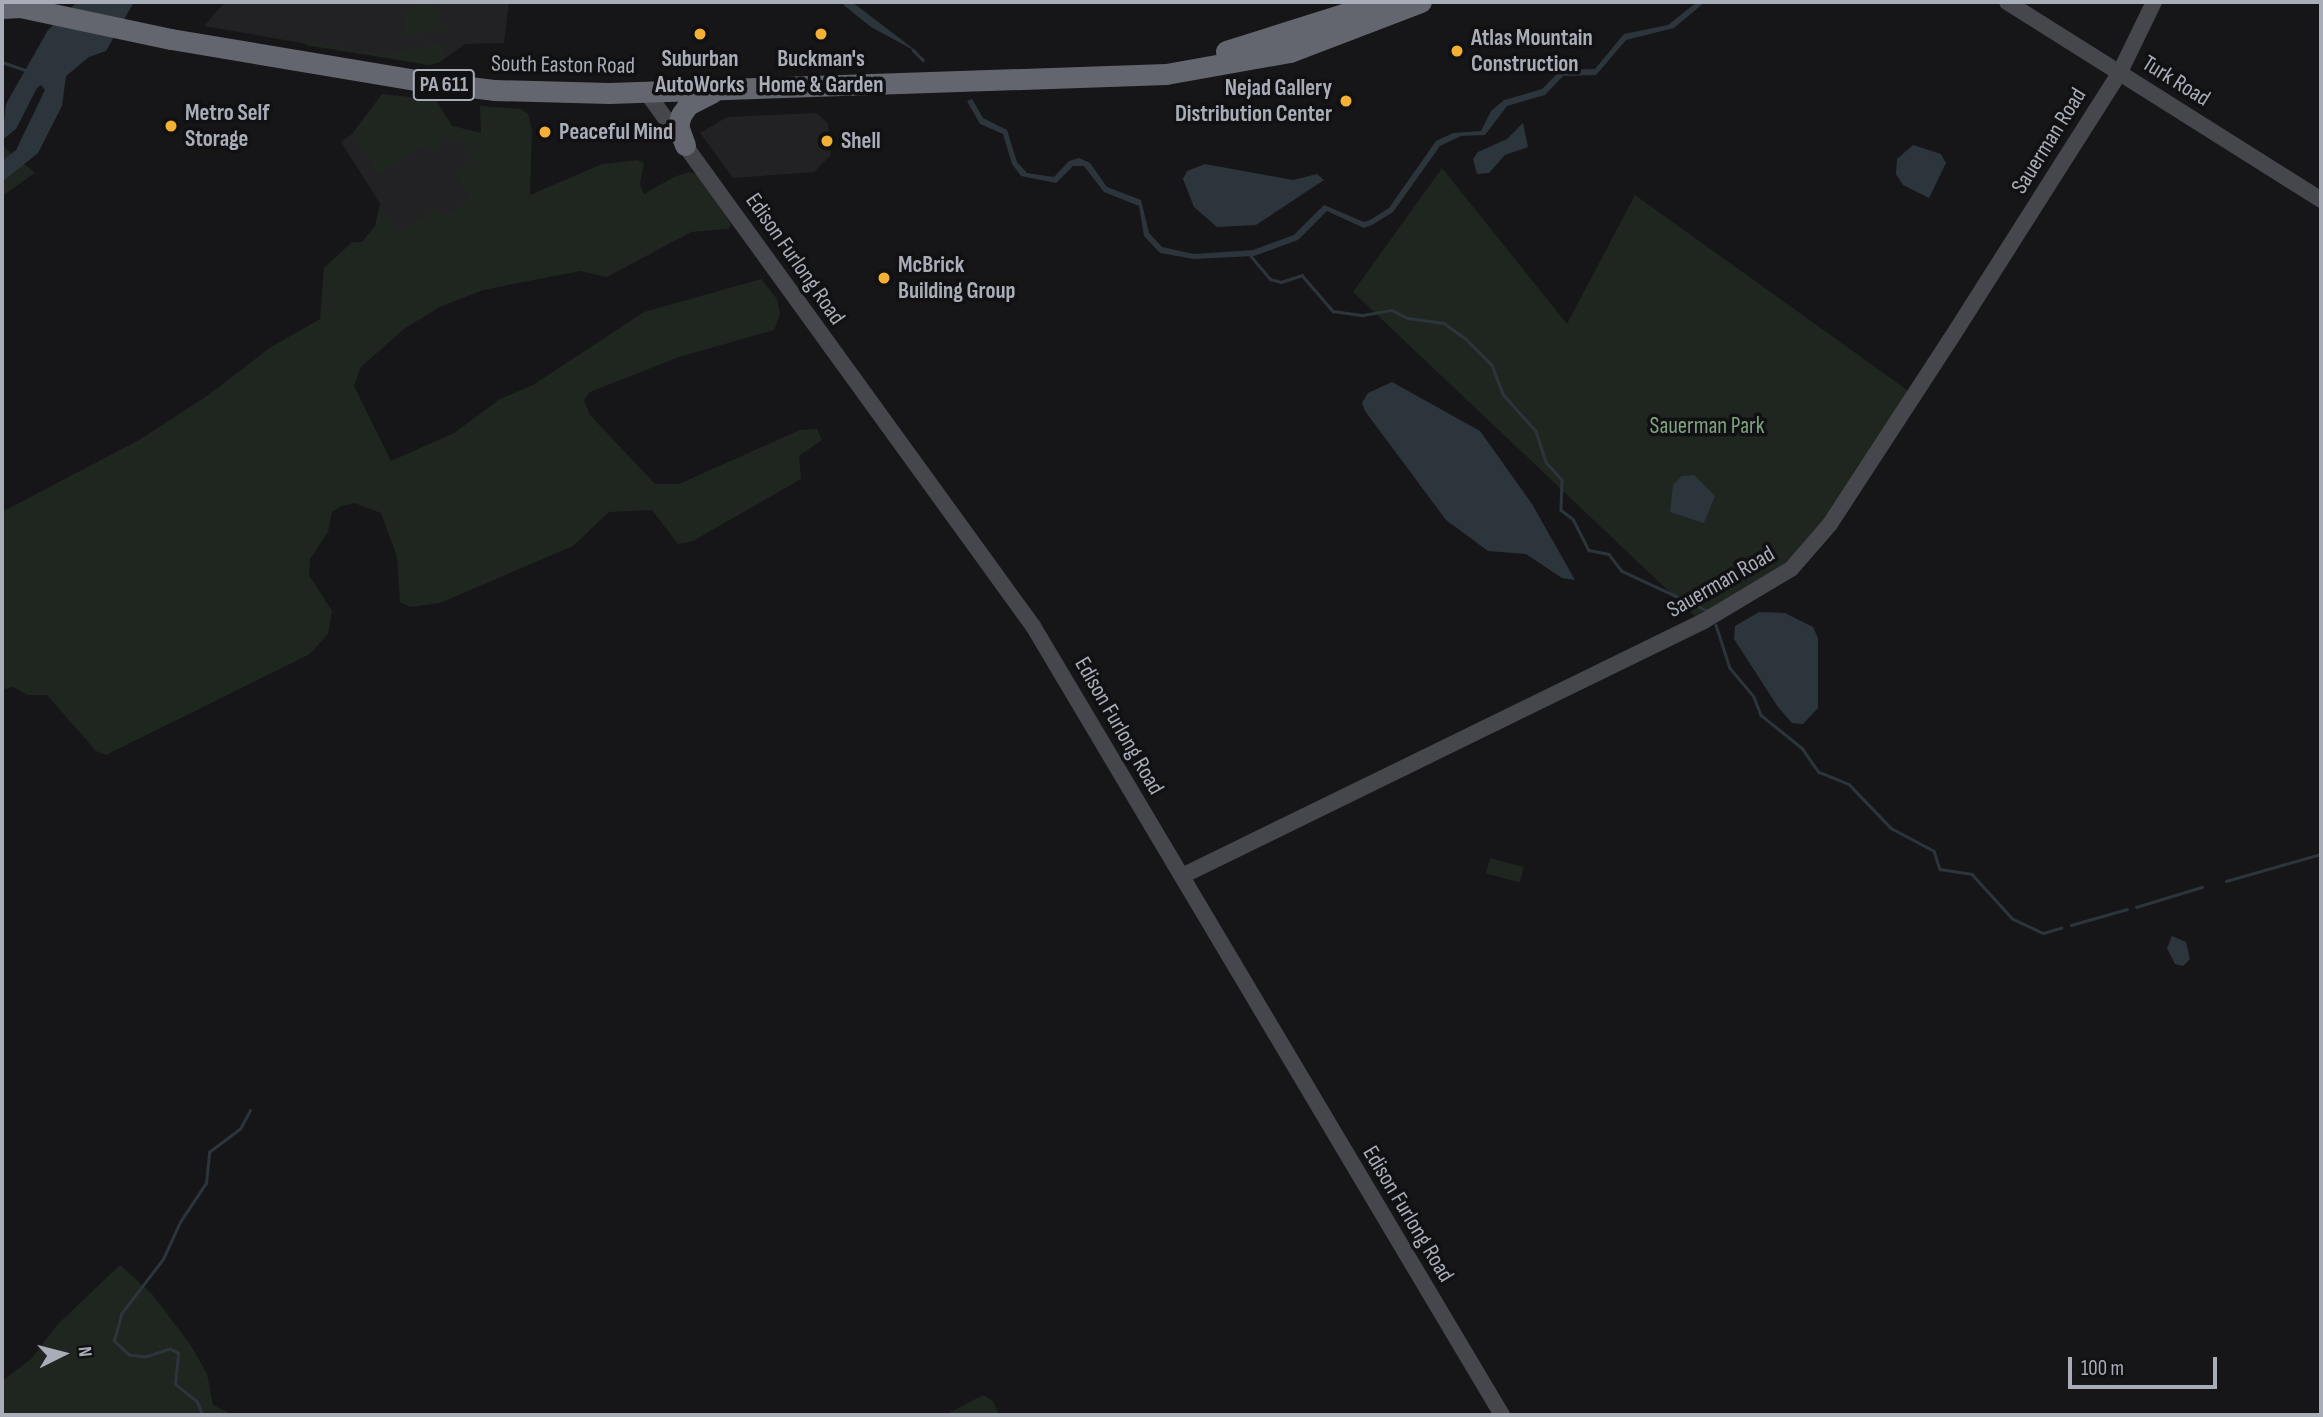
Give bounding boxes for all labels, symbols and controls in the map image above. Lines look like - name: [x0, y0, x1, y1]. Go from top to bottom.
- place label: Atlas Mountain Construction: [1471, 24, 1593, 78]
- marker: Suburban AutoWorks: [692, 26, 708, 42]
- marker: Buckman's Home & Garden: [813, 26, 829, 42]
- marker: Atlas Mountain Construction: [1449, 43, 1465, 59]
- place label: Suburban AutoWorks: [655, 45, 745, 99]
- place label: Buckman's Home & Garden: [758, 45, 884, 99]
- street label: South Easton Road: [491, 50, 635, 80]
- street label: Turk Road: [2137, 50, 2215, 112]
- road number: PA 611: [412, 68, 476, 102]
- place label: Nejad Gallery Distribution Center: [1175, 74, 1332, 128]
- street label: Sauerman Road: [2006, 83, 2092, 199]
- marker: Nejad Gallery Distribution Center: [1338, 93, 1354, 109]
- place label: Metro Self Storage: [185, 99, 269, 153]
- marker: Metro Self Storage: [163, 118, 179, 134]
- place label: Peaceful Mind: [559, 118, 673, 146]
- marker: Peaceful Mind: [537, 124, 553, 140]
- place label: Shell: [841, 127, 881, 155]
- marker: Shell: [819, 133, 835, 149]
- street label: Edison Furlong Road: [739, 188, 851, 330]
- place label: McBrick Building Group: [898, 251, 1015, 305]
- marker: McBrick Building Group: [876, 270, 892, 286]
- park label: Sauerman Park: [1650, 412, 1764, 440]
- street label: Sauerman Road: [1662, 540, 1780, 624]
- street label: Edison Furlong Road: [1068, 652, 1170, 800]
- street label: Edison Furlong Road: [1356, 1141, 1460, 1287]
- north arrow: [28, 1319, 98, 1389]
- scale bar: [2071, 1344, 2220, 1388]
- text: N: [72, 1346, 96, 1358]
- text: 100 m: [2081, 1356, 2124, 1381]

